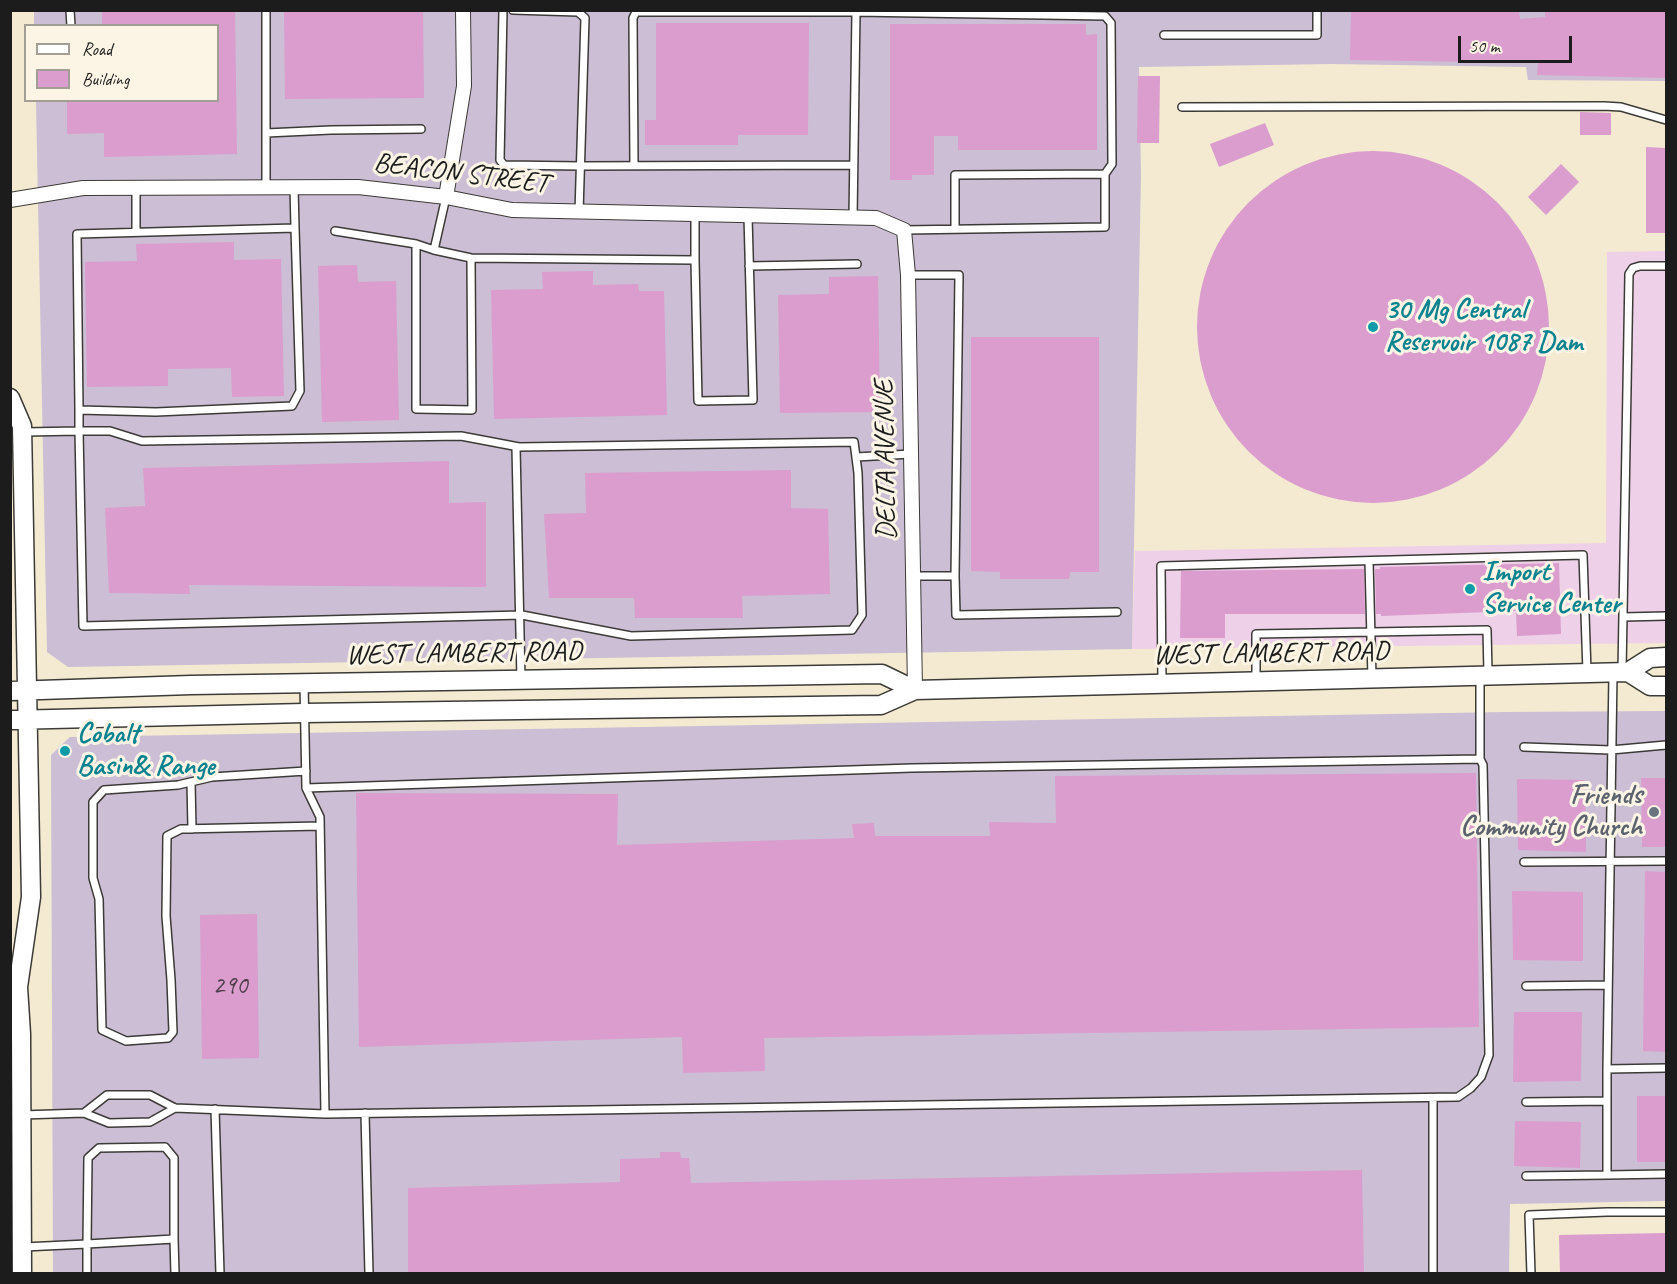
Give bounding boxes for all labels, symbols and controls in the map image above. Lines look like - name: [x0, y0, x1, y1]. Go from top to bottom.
- legend: [24, 24, 219, 102]
- scale bar: [1461, 24, 1575, 62]
- text: 50 m: [1469, 35, 1500, 57]
- text: Road: [82, 38, 112, 60]
- text: Building: [82, 68, 129, 90]
- street label: BEACON STREET: [372, 147, 550, 201]
- place label: 30 Mg Central Reservoir 1087 Dam: [1385, 294, 1582, 360]
- marker: 30 Mg Central Reservoir 1087 Dam: [1366, 320, 1380, 334]
- street label: DELTA AVENUE: [868, 380, 904, 540]
- place label: Import Service Center: [1482, 556, 1621, 622]
- marker: Import Service Center: [1463, 582, 1477, 596]
- street label: WEST LAMBERT ROAD: [346, 635, 582, 673]
- street label: WEST LAMBERT ROAD: [1153, 635, 1389, 673]
- place label: Cobalt Basin& Range: [77, 718, 215, 784]
- marker: Cobalt Basin& Range: [58, 744, 72, 758]
- place label: Friends Community Church: [1460, 779, 1642, 845]
- marker: Friends Community Church: [1647, 805, 1661, 819]
- house number: 290: [212, 970, 248, 1002]

